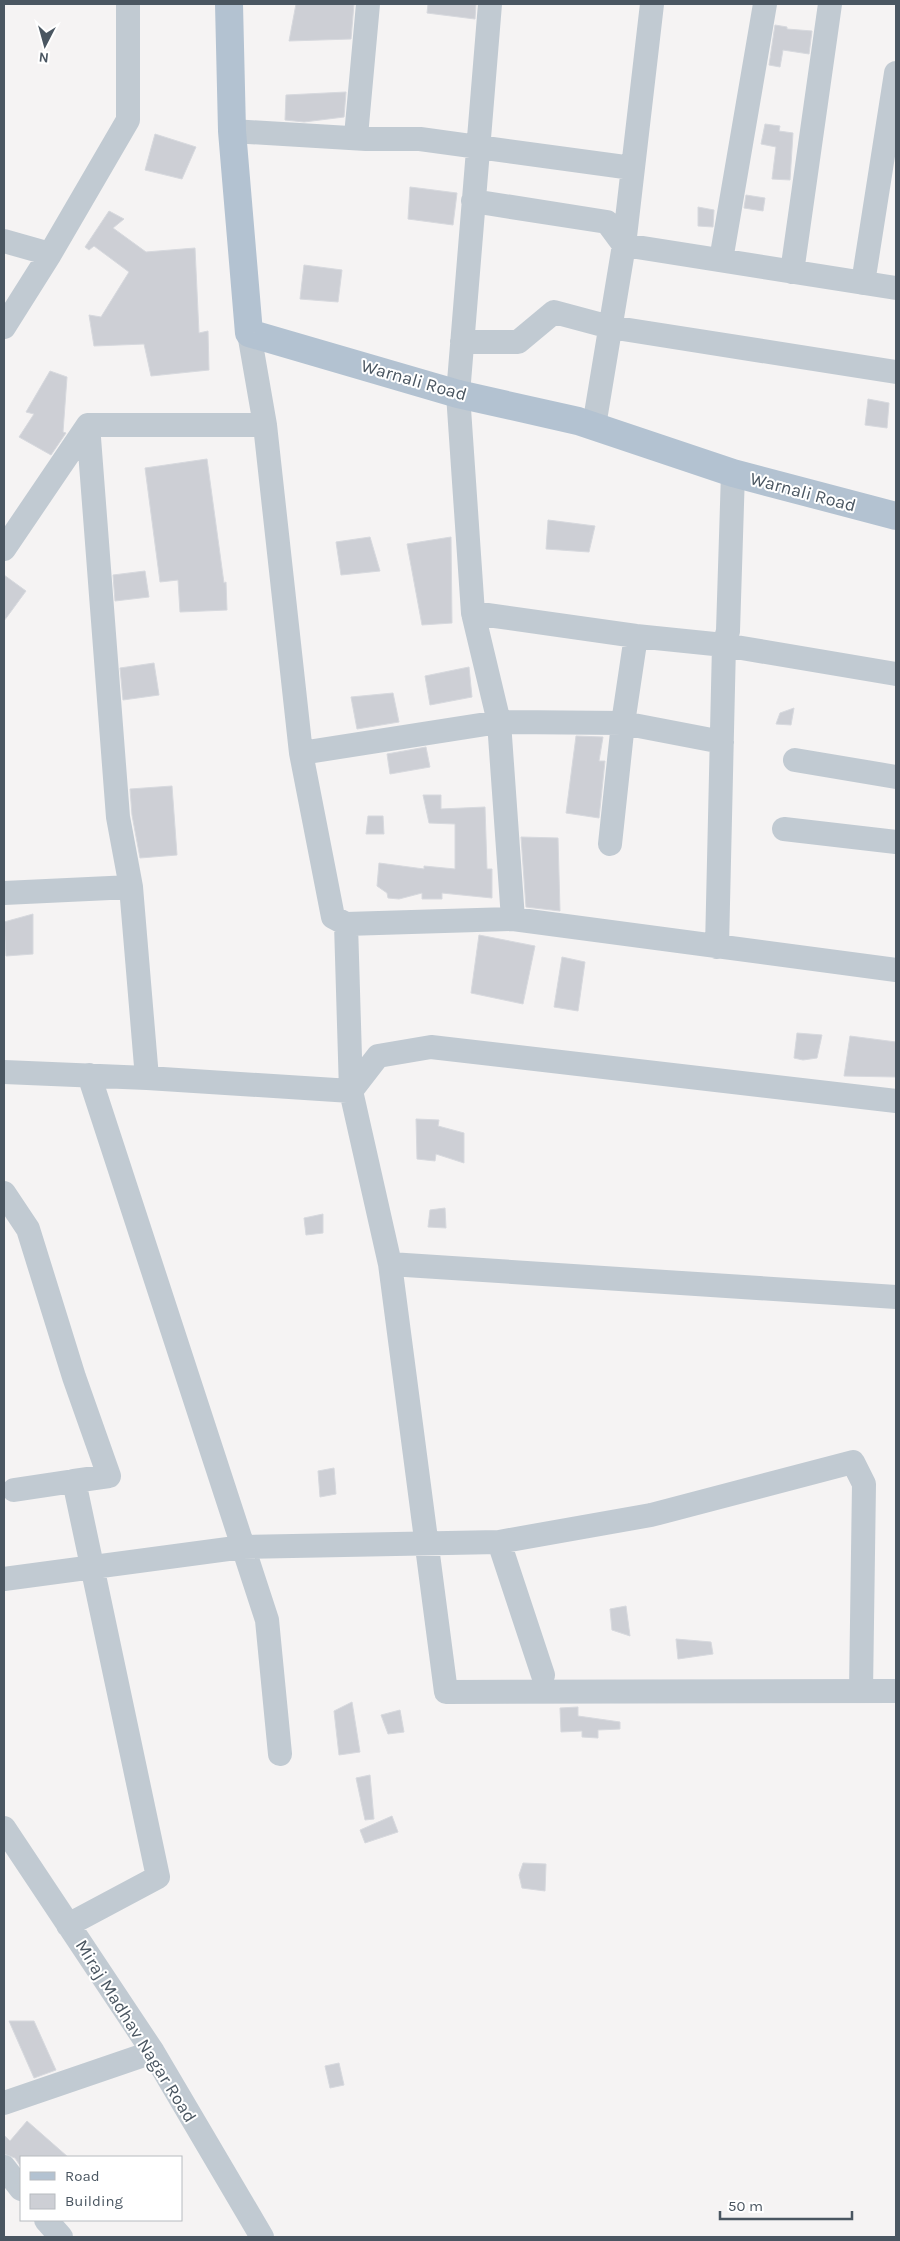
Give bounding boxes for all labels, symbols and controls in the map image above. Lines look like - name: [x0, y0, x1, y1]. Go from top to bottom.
- north arrow: [20, 20, 70, 70]
- text: N: [38, 48, 50, 66]
- street label: Warnali Road: [359, 354, 469, 406]
- street label: Warnali Road: [748, 467, 858, 517]
- street label: Miraj Madhav Nagar Road: [71, 1936, 201, 2126]
- legend: [20, 2156, 182, 2221]
- text: Road: [65, 2167, 100, 2185]
- scale bar: [720, 2188, 852, 2220]
- text: Building: [65, 2192, 123, 2210]
- text: 50 m: [728, 2197, 763, 2215]

